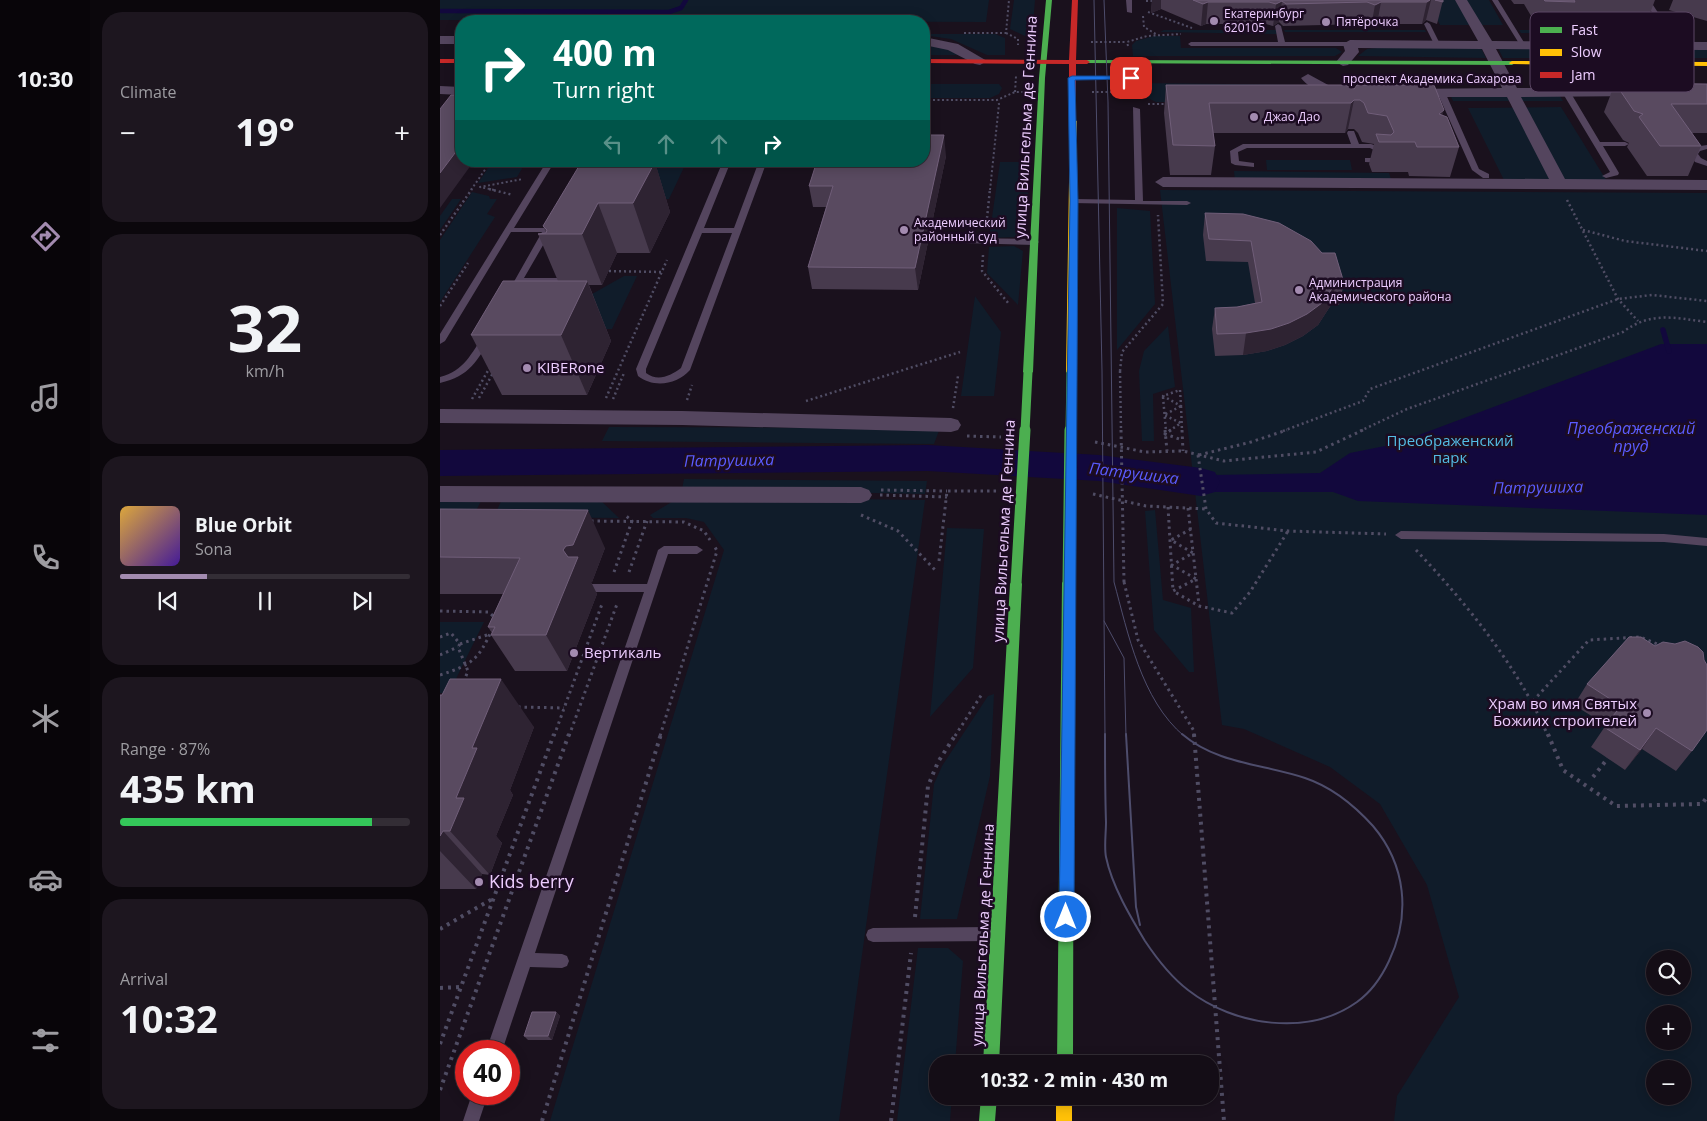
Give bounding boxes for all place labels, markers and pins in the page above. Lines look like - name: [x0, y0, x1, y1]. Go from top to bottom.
- place label: Екатеринбург 620105: [1224, 5, 1304, 36]
- place label: Пятёрочка: [1336, 13, 1398, 30]
- marker: Екатеринбург 620105: [1208, 15, 1220, 27]
- marker: Пятёрочка: [1320, 16, 1332, 28]
- pin: [1110, 57, 1152, 99]
- place label: Джао Дао: [1264, 108, 1320, 125]
- marker: Джао Дао: [1248, 111, 1260, 123]
- place label: Академический районный суд: [914, 214, 1006, 245]
- marker: Академический районный суд: [898, 224, 910, 236]
- place label: Администрация Академического района: [1309, 274, 1451, 305]
- marker: Администрация Академического района: [1293, 284, 1305, 296]
- place label: KIBERone: [537, 357, 604, 377]
- marker: KIBERone: [521, 362, 533, 374]
- place label: Вертикаль: [584, 642, 662, 662]
- marker: Вертикаль: [568, 647, 580, 659]
- place label: Храм во имя Святых Божиих строителей: [1489, 693, 1637, 730]
- marker: Храм во имя Святых Божиих строителей: [1641, 707, 1653, 719]
- place label: Kids berry: [489, 869, 575, 893]
- marker: Kids berry: [473, 876, 485, 888]

